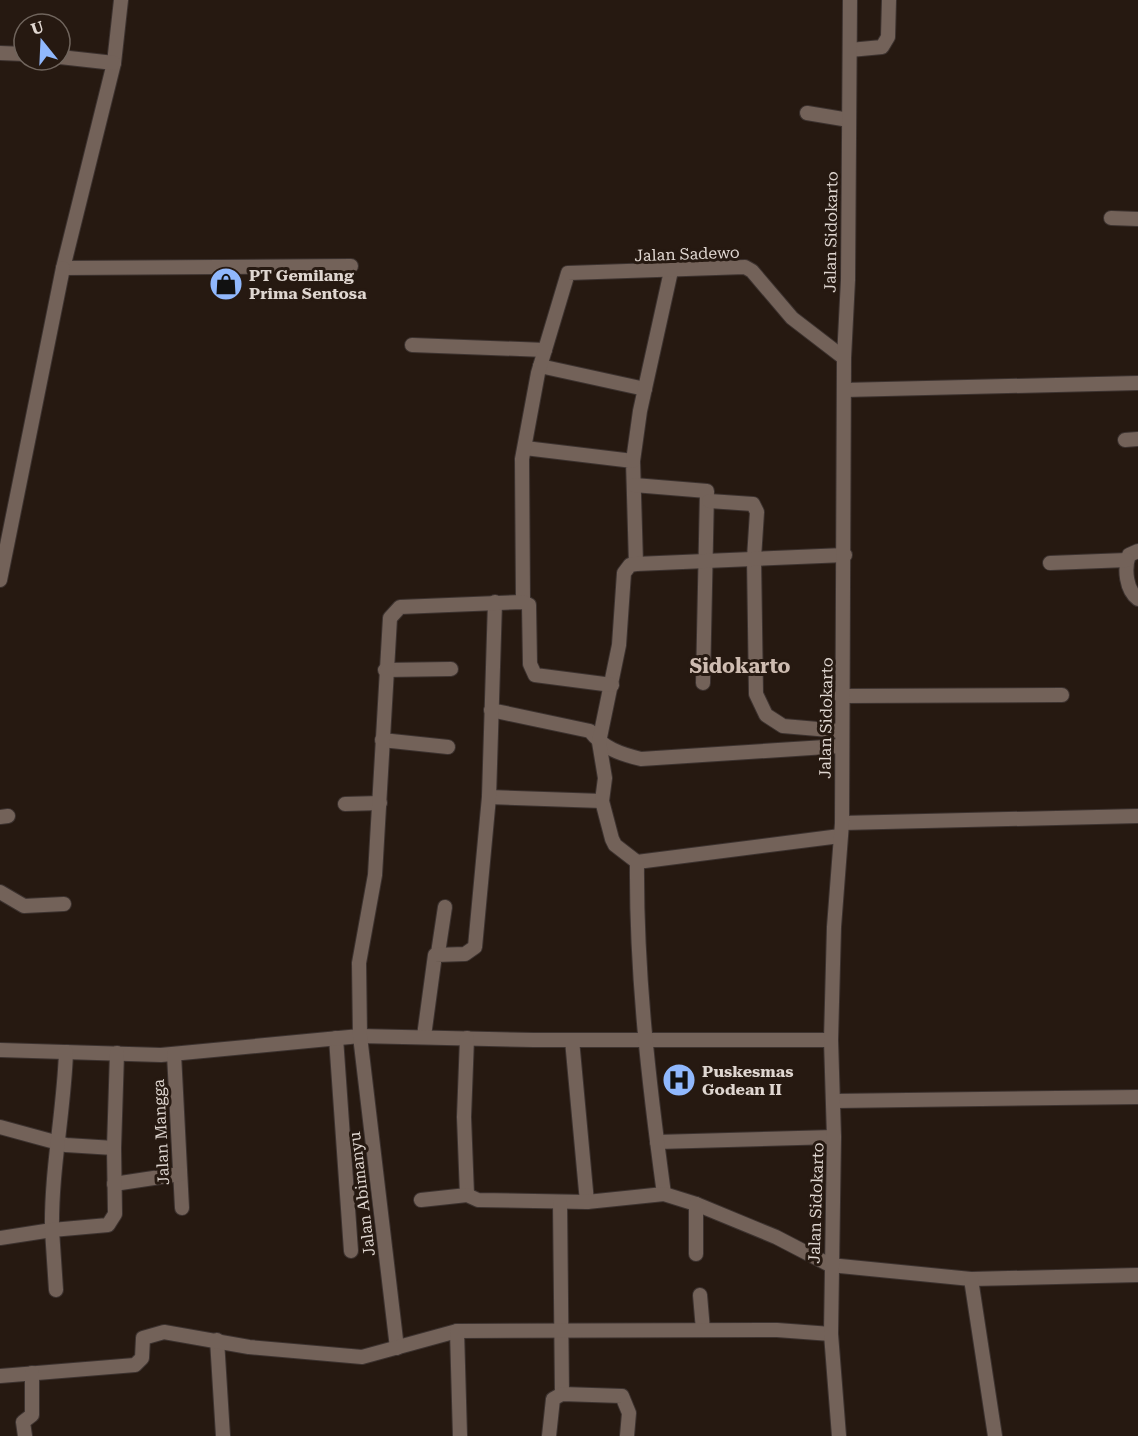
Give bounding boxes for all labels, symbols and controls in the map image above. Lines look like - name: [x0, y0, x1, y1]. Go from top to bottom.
- north arrow: [12, 12, 72, 72]
- text: U: [29, 17, 46, 39]
- street label: Jalan Sidokarto: [820, 171, 842, 293]
- street label: Jalan Sadewo: [634, 243, 740, 265]
- shop icon: PT Gemilang Prima Sentosa: [208, 266, 244, 302]
- place label: PT Gemilang Prima Sentosa: [249, 266, 367, 303]
- district label: Sidokarto: [690, 654, 790, 678]
- street label: Jalan Sidokarto: [815, 657, 837, 779]
- hospital icon: Puskesmas Godean II: [661, 1062, 697, 1098]
- place label: Puskesmas Godean II: [702, 1062, 794, 1099]
- street label: Jalan Mangga: [149, 1078, 173, 1186]
- street label: Jalan Abimanyu: [345, 1131, 379, 1257]
- street label: Jalan Sidokarto: [804, 1142, 828, 1264]

